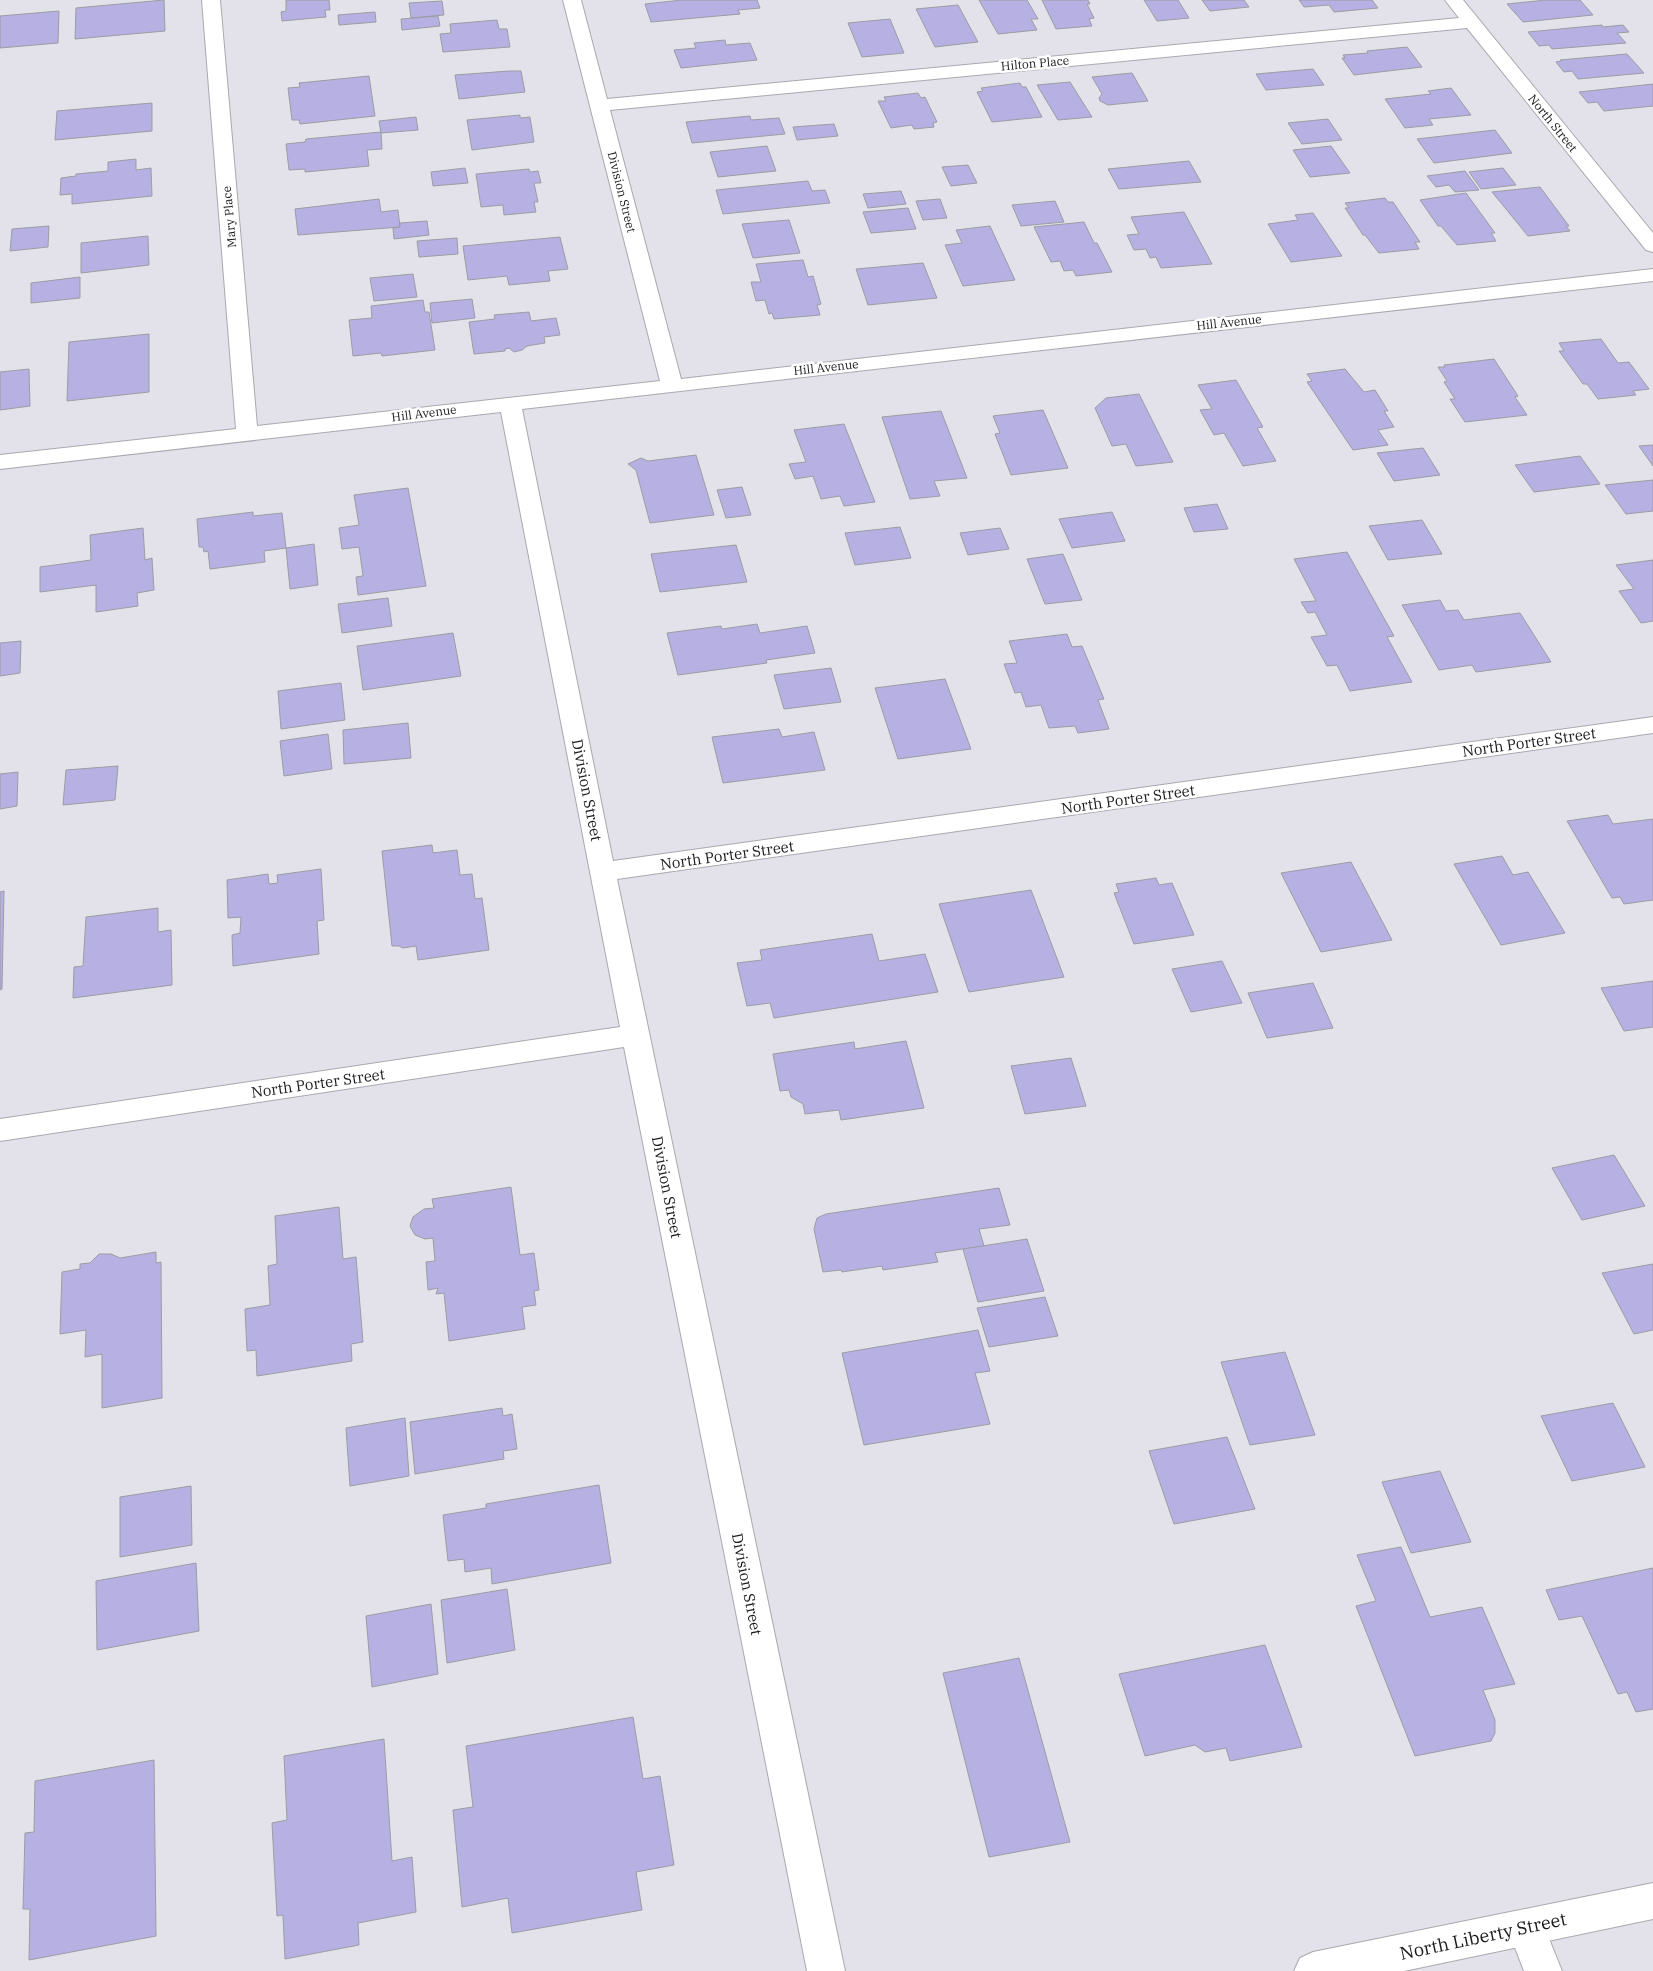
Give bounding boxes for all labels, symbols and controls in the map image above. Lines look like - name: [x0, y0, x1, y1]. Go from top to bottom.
- street label: Hilton Place: [1000, 53, 1070, 73]
- street label: North Street: [1525, 91, 1581, 155]
- street label: Division Street: [605, 150, 639, 234]
- street label: Mary Place: [219, 185, 239, 249]
- street label: Hill Avenue: [1196, 311, 1262, 333]
- street label: Hill Avenue: [793, 356, 859, 378]
- street label: Hill Avenue: [391, 402, 457, 424]
- street label: North Porter Street: [1461, 723, 1597, 761]
- street label: Division Street: [568, 737, 606, 843]
- street label: North Porter Street: [1060, 780, 1196, 818]
- street label: North Porter Street: [659, 836, 795, 874]
- street label: North Porter Street: [250, 1064, 386, 1102]
- street label: Division Street: [648, 1134, 686, 1240]
- street label: Division Street: [728, 1531, 766, 1637]
- street label: North Liberty Street: [1398, 1907, 1568, 1965]

